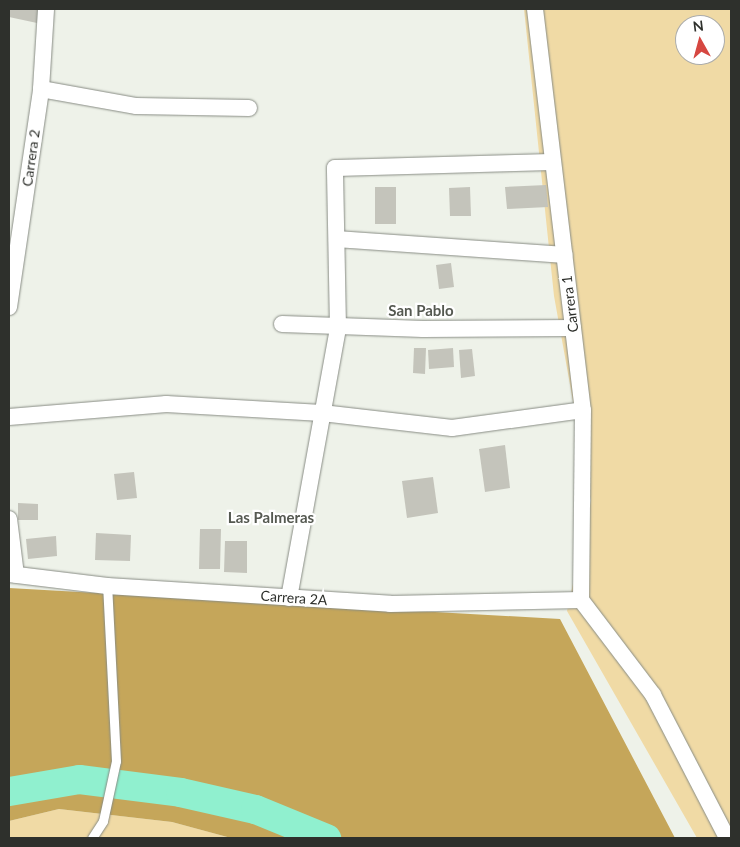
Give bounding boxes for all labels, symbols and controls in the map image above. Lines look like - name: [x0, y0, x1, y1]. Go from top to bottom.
- north arrow: [675, 15, 725, 65]
- text: N: [692, 17, 705, 35]
- street label: Carrera 2: [19, 128, 43, 188]
- street label: Carrera 1: [558, 275, 582, 333]
- district label: San Pablo: [388, 302, 454, 320]
- district label: Las Palmeras: [228, 509, 314, 527]
- street label: Carrera 2A: [260, 587, 328, 609]

